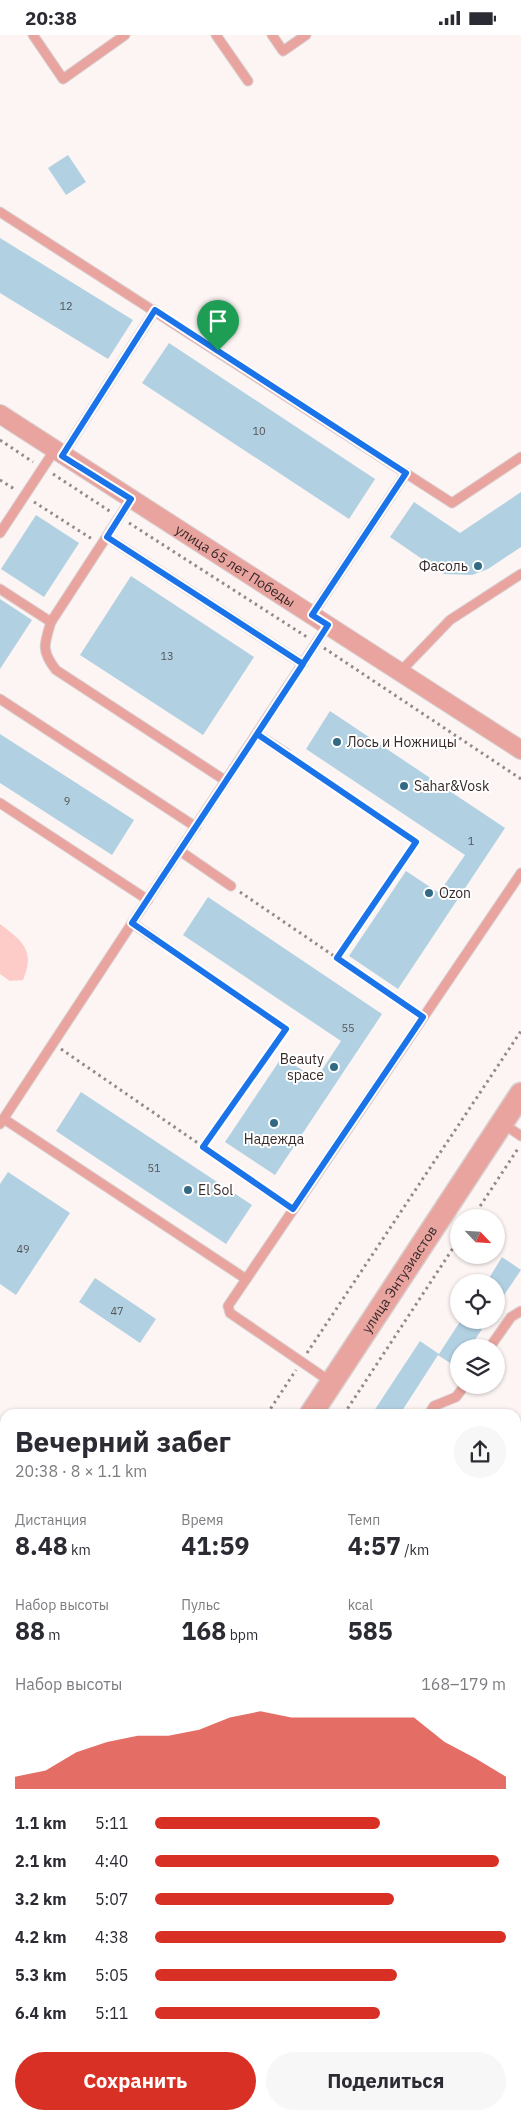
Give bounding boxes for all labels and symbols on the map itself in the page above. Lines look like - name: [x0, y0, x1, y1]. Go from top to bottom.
- house number: 12: [59, 299, 73, 313]
- pin: [197, 300, 239, 351]
- house number: 10: [252, 424, 266, 438]
- street label: улица 65 лет Победы: [172, 520, 299, 611]
- place label: Фасоль: [419, 557, 468, 575]
- marker: Фасоль: [472, 560, 484, 572]
- house number: 13: [160, 649, 174, 663]
- place label: Лось и Ножницы: [347, 733, 457, 751]
- marker: Лось и Ножницы: [331, 736, 343, 748]
- place label: Sahar&Vosk: [414, 777, 490, 795]
- marker: Sahar&Vosk: [398, 780, 410, 792]
- house number: 9: [64, 794, 70, 808]
- house number: 1: [468, 834, 475, 848]
- place label: Ozon: [439, 884, 471, 902]
- marker: Ozon: [423, 887, 435, 899]
- house number: 55: [341, 1021, 355, 1035]
- place label: Beauty space: [280, 1050, 324, 1084]
- marker: Beauty space: [328, 1061, 340, 1073]
- marker: Надежда: [268, 1117, 280, 1129]
- place label: Надежда: [244, 1130, 305, 1148]
- house number: 51: [147, 1161, 161, 1175]
- place label: El Sol: [198, 1181, 233, 1199]
- marker: El Sol: [182, 1184, 194, 1196]
- north arrow: [450, 1209, 505, 1264]
- street label: улица Энтузиастов: [358, 1222, 441, 1337]
- house number: 49: [16, 1242, 30, 1256]
- house number: 47: [110, 1304, 124, 1318]

